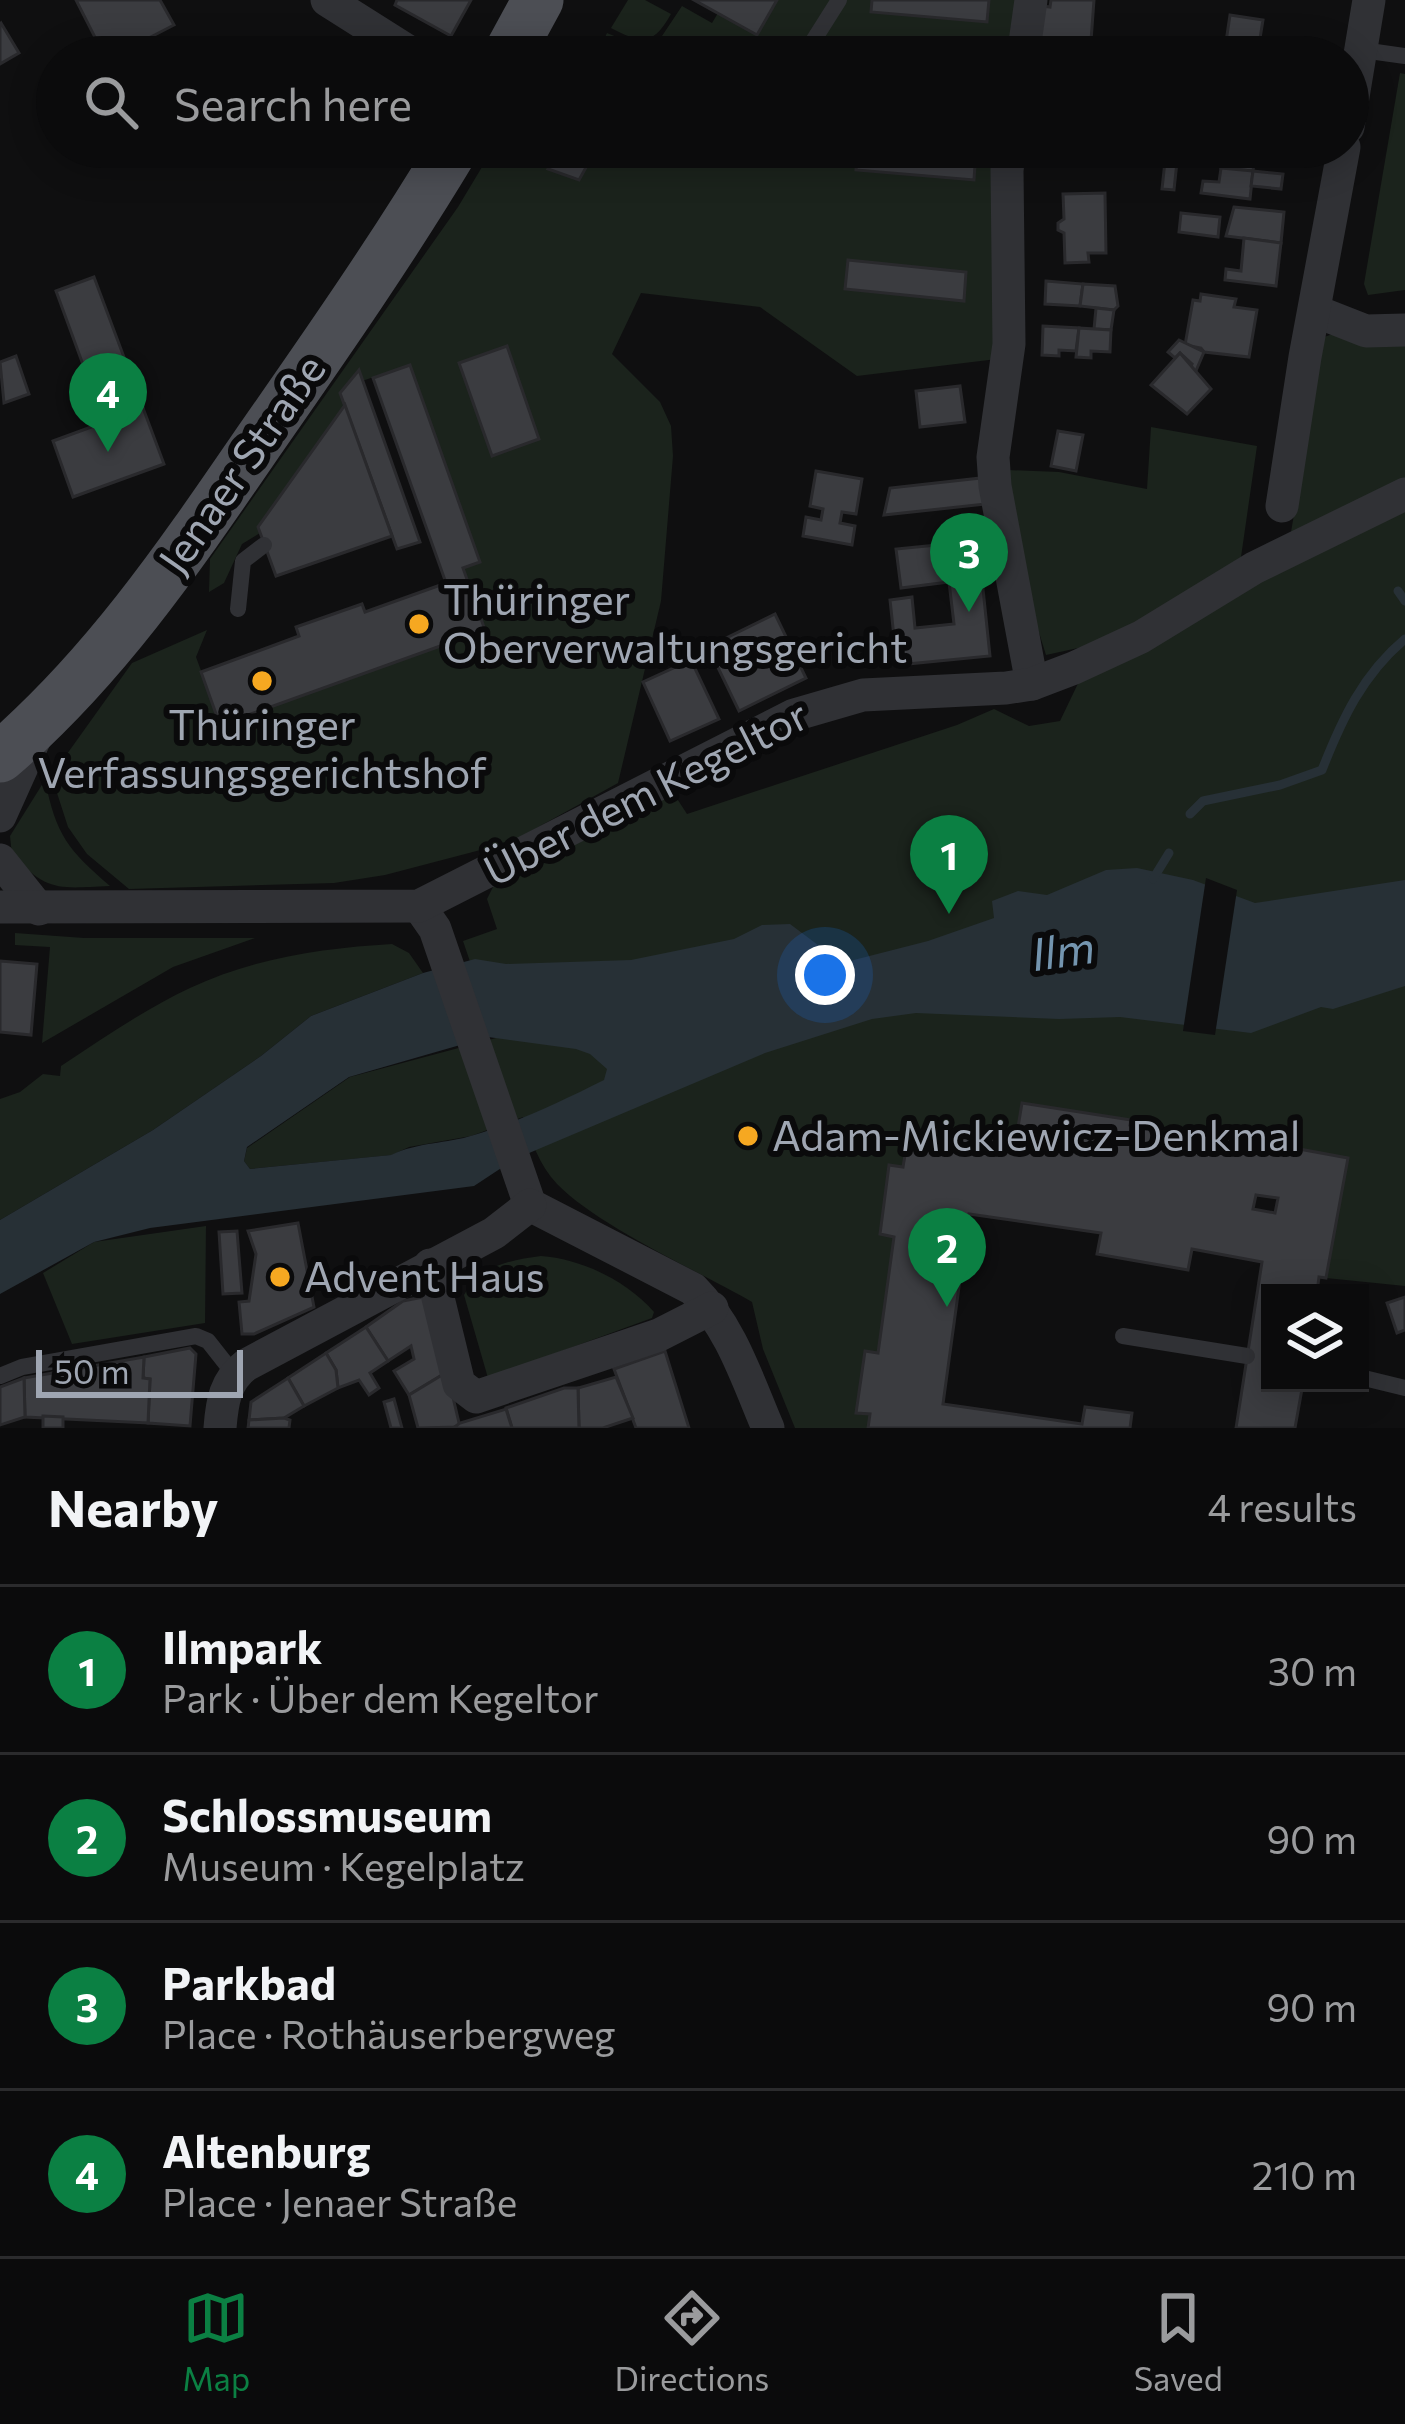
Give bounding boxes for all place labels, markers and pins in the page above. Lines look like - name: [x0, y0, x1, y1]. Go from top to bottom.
- pin: 4: [69, 353, 147, 452]
- pin: 3: [930, 513, 1008, 612]
- place label: Thüringer Oberverwaltungsgericht: [443, 572, 907, 672]
- marker: Thüringer Oberverwaltungsgericht: [406, 611, 432, 637]
- marker: Thüringer Verfassungsgerichtshof: [249, 668, 275, 694]
- place label: Thüringer Verfassungsgerichtshof: [37, 697, 487, 797]
- pin: 1: [910, 815, 988, 914]
- place label: Adam-Mickiewicz-Denkmal: [772, 1108, 1300, 1160]
- marker: Adam-Mickiewicz-Denkmal: [735, 1123, 761, 1149]
- pin: 2: [908, 1208, 986, 1307]
- place label: Advent Haus: [304, 1249, 545, 1301]
- marker: Advent Haus: [267, 1264, 293, 1290]

